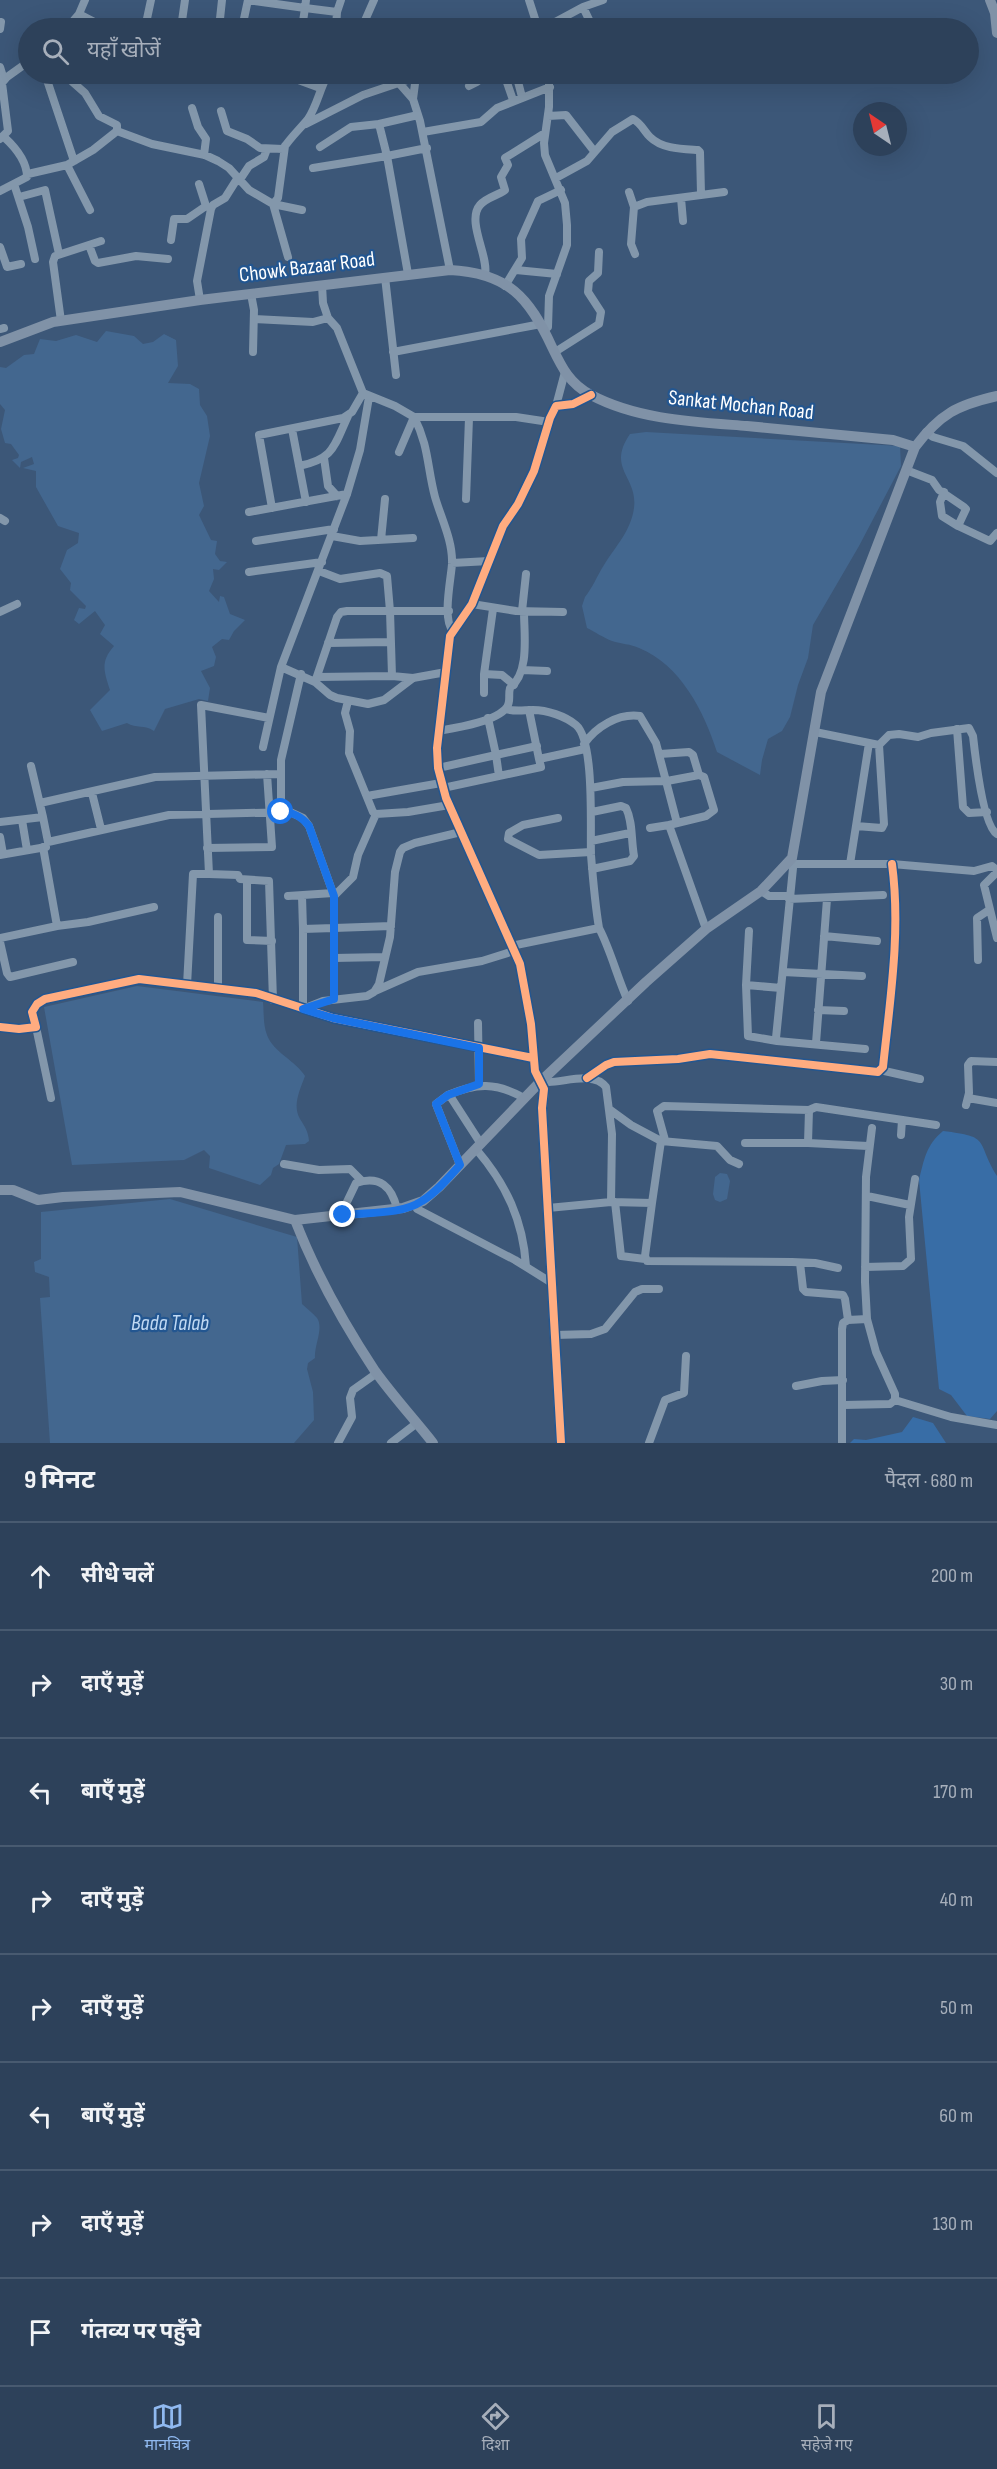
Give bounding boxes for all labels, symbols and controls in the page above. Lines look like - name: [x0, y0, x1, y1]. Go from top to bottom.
- search box: [18, 18, 979, 84]
- icon: search: [39, 35, 72, 68]
- text: यहाँ खोजें: [87, 37, 161, 64]
- north arrow: [853, 102, 907, 156]
- street label: Chowk Bazaar Road: [238, 246, 376, 288]
- street label: Sankat Mochan Road: [667, 385, 815, 425]
- route start: [267, 798, 293, 824]
- route end: [329, 1201, 355, 1227]
- water label: Bada Talab: [131, 1310, 209, 1337]
- text: 9 मिनट: [24, 1465, 95, 1496]
- text: पैदल · 680 m: [885, 1469, 973, 1493]
- icon: ahead: [24, 1560, 57, 1593]
- text: सीधे चलें: [81, 1562, 154, 1589]
- text: 200 m: [931, 1564, 973, 1588]
- icon: right: [24, 1668, 57, 1701]
- text: दाएँ मुड़ें: [81, 1670, 144, 1697]
- text: 30 m: [940, 1672, 973, 1696]
- icon: left: [24, 1776, 57, 1809]
- text: बाएँ मुड़ें: [81, 1778, 145, 1805]
- text: 170 m: [933, 1780, 973, 1804]
- icon: right: [24, 1884, 57, 1917]
- text: दाएँ मुड़ें: [81, 1886, 144, 1913]
- text: 40 m: [940, 1888, 973, 1912]
- icon: right: [24, 1992, 57, 2025]
- text: दाएँ मुड़ें: [81, 1994, 144, 2021]
- text: 50 m: [940, 1996, 973, 2020]
- icon: left: [24, 2100, 57, 2133]
- text: बाएँ मुड़ें: [81, 2102, 145, 2129]
- text: 60 m: [939, 2104, 973, 2128]
- icon: right: [24, 2208, 57, 2241]
- text: दाएँ मुड़ें: [81, 2210, 144, 2237]
- text: 130 m: [933, 2212, 973, 2236]
- icon: arrive: [24, 2316, 57, 2349]
- text: गंतव्य पर पहुँचे: [81, 2318, 201, 2345]
- tab: मानचित्र: [144, 2400, 190, 2457]
- tab: दिशा: [479, 2400, 512, 2457]
- tab: सहेजे गए: [801, 2400, 853, 2457]

